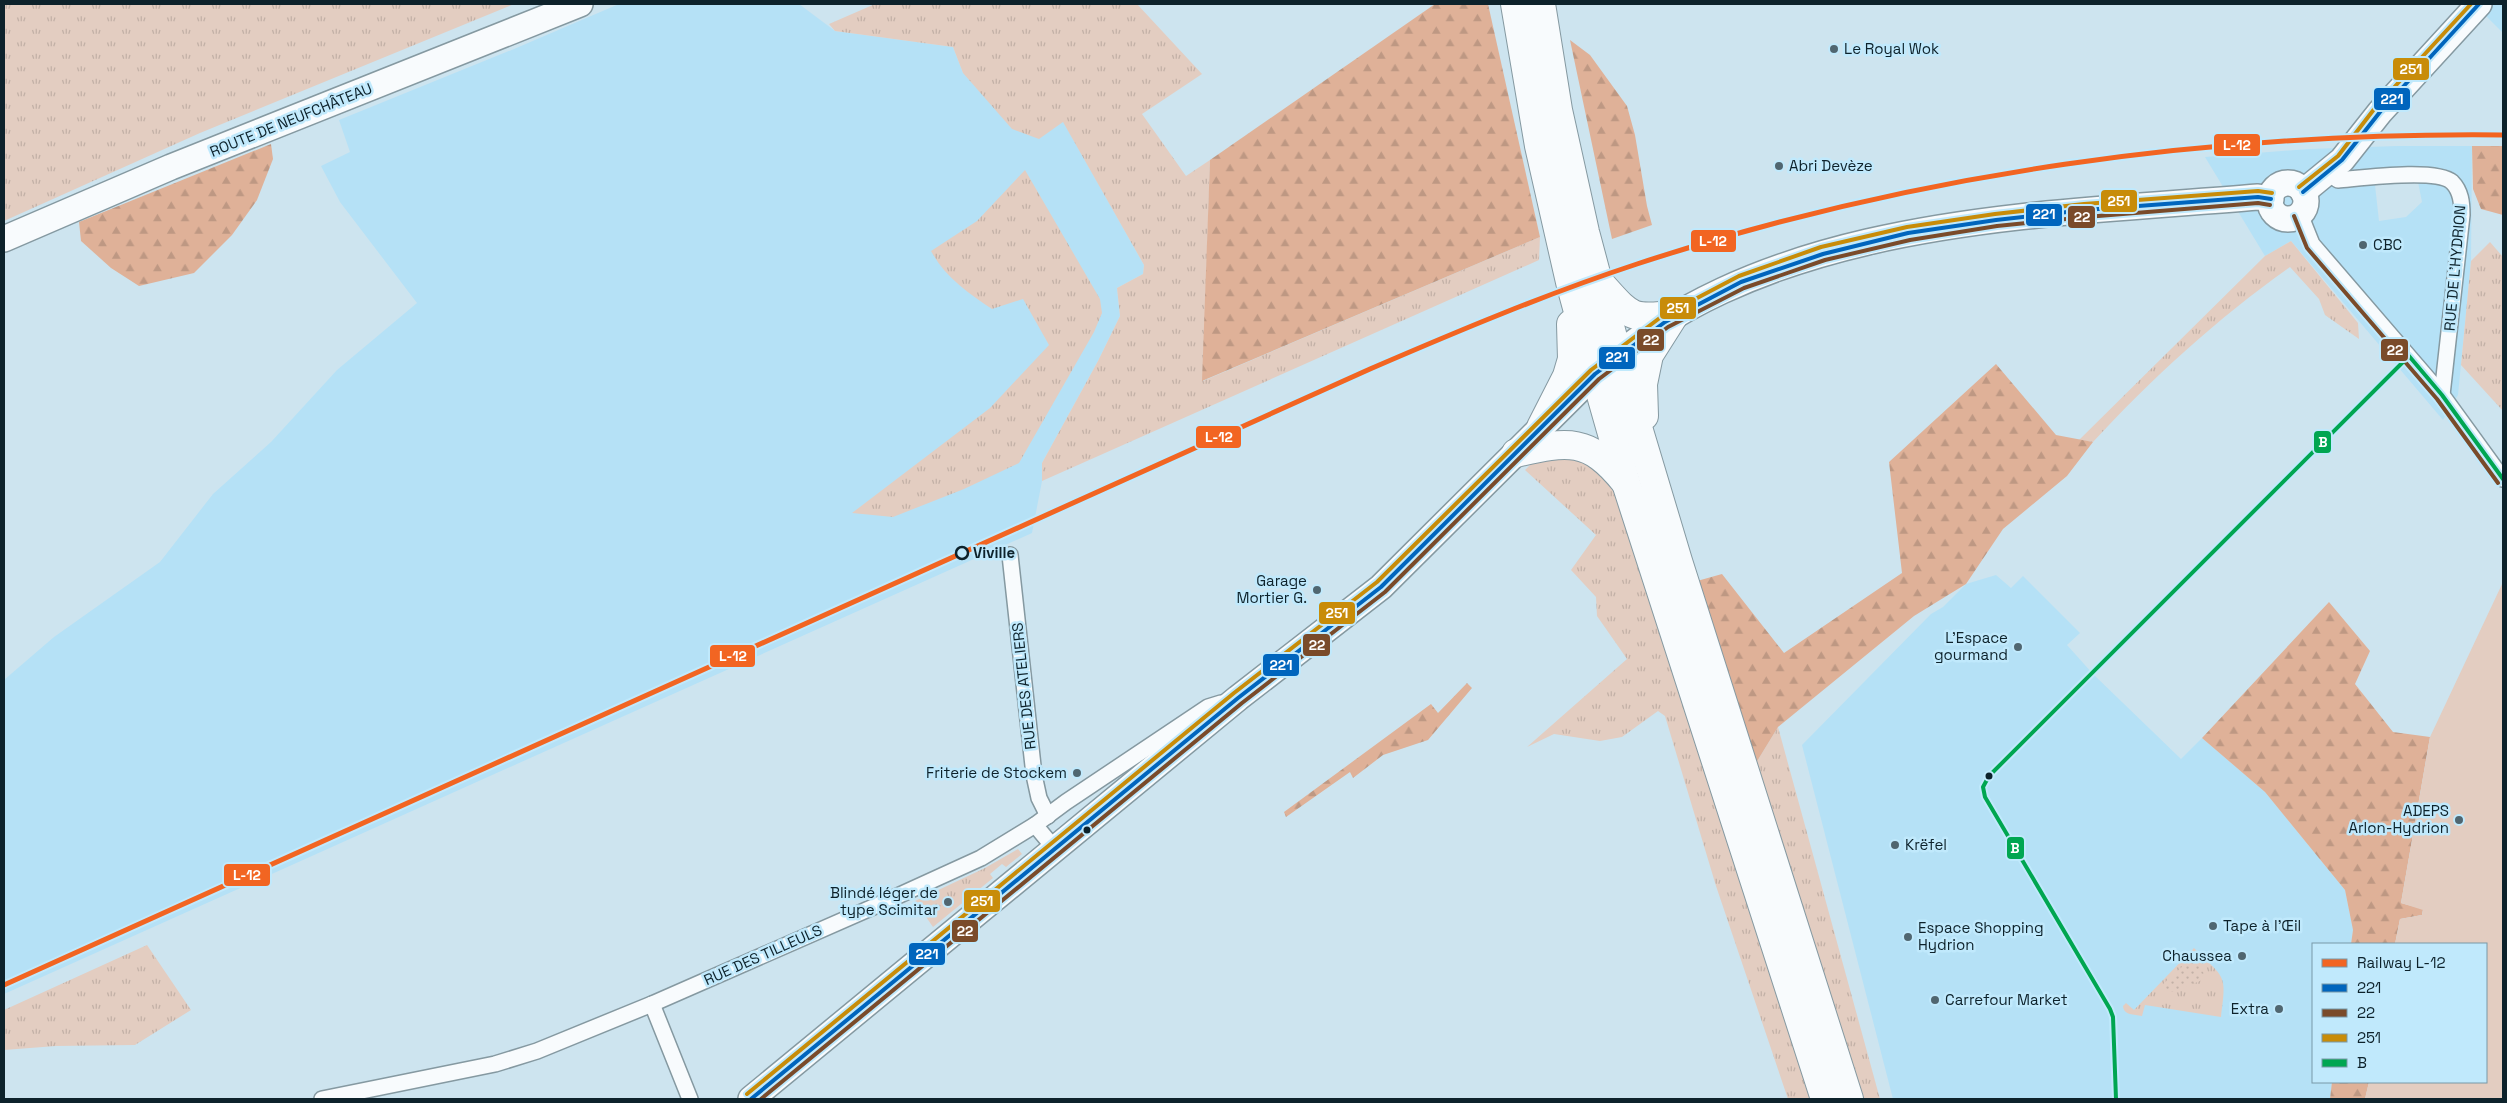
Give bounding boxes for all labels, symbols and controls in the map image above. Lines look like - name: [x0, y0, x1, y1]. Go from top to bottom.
- place label: Le Royal Wok: [1844, 39, 1939, 58]
- marker: Le Royal Wok: [1828, 43, 1840, 55]
- line badge: 251: [2392, 57, 2430, 81]
- text: 251: [2400, 60, 2422, 78]
- street label: ROUTE DE NEUFCHÂTEAU: [207, 78, 375, 161]
- line badge: 221: [2373, 87, 2411, 111]
- text: 221: [2381, 90, 2403, 108]
- line badge: L-12: [2213, 133, 2261, 157]
- text: L-12: [2223, 136, 2251, 154]
- place label: Abri Devèze: [1789, 156, 1873, 175]
- marker: Abri Devèze: [1773, 160, 1785, 172]
- line badge: 251: [2100, 189, 2138, 213]
- text: 251: [2108, 192, 2130, 210]
- line badge: 221: [2025, 203, 2063, 227]
- street label: RUE DE L'HYDRION: [2440, 204, 2469, 332]
- text: 221: [2033, 205, 2055, 223]
- line badge: 22: [2067, 205, 2096, 229]
- text: 22: [2074, 208, 2090, 226]
- line badge: L-12: [1690, 229, 1737, 253]
- text: L-12: [1699, 232, 1727, 250]
- place label: CBC: [2373, 235, 2402, 254]
- marker: CBC: [2357, 239, 2369, 251]
- line badge: 251: [1659, 296, 1697, 320]
- text: 251: [1667, 299, 1689, 317]
- line badge: 22: [1636, 328, 1665, 352]
- text: 22: [1643, 331, 1659, 349]
- line badge: 22: [2380, 338, 2409, 362]
- text: 22: [2387, 341, 2403, 359]
- line badge: 221: [1598, 346, 1636, 370]
- text: 221: [1606, 348, 1628, 366]
- line badge: L-12: [1195, 425, 1242, 449]
- text: L-12: [1205, 428, 1233, 446]
- line badge: B: [2313, 430, 2332, 454]
- text: B: [2318, 433, 2328, 451]
- place label: Viville: [973, 543, 1015, 562]
- marker: Viville: [955, 546, 969, 560]
- place label: Garage Mortier G.: [1236, 571, 1307, 607]
- marker: Garage Mortier G.: [1311, 584, 1323, 596]
- line badge: 251: [1318, 601, 1356, 625]
- text: 251: [1326, 604, 1348, 622]
- street label: RUE DES ATELIERS: [1007, 622, 1040, 750]
- place label: L'Espace gourmand: [1934, 628, 2008, 664]
- line badge: 22: [1302, 633, 1331, 657]
- text: 22: [1309, 636, 1325, 654]
- marker: L'Espace gourmand: [2012, 641, 2024, 653]
- line badge: L-12: [709, 644, 756, 668]
- text: L-12: [719, 647, 747, 665]
- line badge: 221: [1262, 653, 1300, 677]
- text: 221: [1270, 656, 1292, 674]
- place label: Friterie de Stockem: [926, 763, 1067, 782]
- marker: Friterie de Stockem: [1071, 767, 1083, 779]
- unlabelled marker: [1984, 771, 1994, 781]
- place label: ADEPS Arlon-Hydrion: [2348, 801, 2449, 837]
- marker: ADEPS Arlon-Hydrion: [2453, 814, 2465, 826]
- unlabelled marker: [1082, 825, 1092, 835]
- place label: Krëfel: [1905, 835, 1947, 854]
- line badge: B: [2006, 836, 2025, 860]
- marker: Krëfel: [1889, 839, 1901, 851]
- text: B: [2010, 839, 2020, 857]
- line badge: L-12: [223, 863, 271, 887]
- text: L-12: [233, 866, 261, 884]
- place label: Blindé léger de type Scimitar: [830, 883, 938, 919]
- line badge: 251: [963, 889, 1001, 913]
- text: 251: [971, 892, 993, 910]
- marker: Blindé léger de type Scimitar: [942, 896, 954, 908]
- place label: Tape à l'Œil: [2223, 916, 2301, 935]
- place label: Espace Shopping Hydrion: [1918, 918, 2044, 954]
- line badge: 22: [951, 919, 979, 943]
- street label: RUE DES TILLEULS: [701, 920, 825, 989]
- marker: Tape à l'Œil: [2207, 920, 2219, 932]
- text: 22: [957, 922, 973, 940]
- marker: Espace Shopping Hydrion: [1902, 931, 1914, 943]
- line badge: 221: [908, 942, 946, 966]
- legend: [2312, 943, 2487, 1083]
- text: 221: [916, 945, 938, 963]
- place label: Chaussea: [2162, 946, 2232, 965]
- marker: Chaussea: [2236, 950, 2248, 962]
- text: Railway L-12: [2357, 953, 2445, 972]
- text: 221: [2357, 978, 2381, 997]
- place label: Carrefour Market: [1945, 990, 2068, 1009]
- marker: Carrefour Market: [1929, 994, 1941, 1006]
- place label: Extra: [2231, 999, 2269, 1018]
- marker: Extra: [2273, 1003, 2285, 1015]
- text: 22: [2357, 1003, 2375, 1022]
- text: 251: [2357, 1028, 2381, 1047]
- text: B: [2357, 1053, 2367, 1072]

